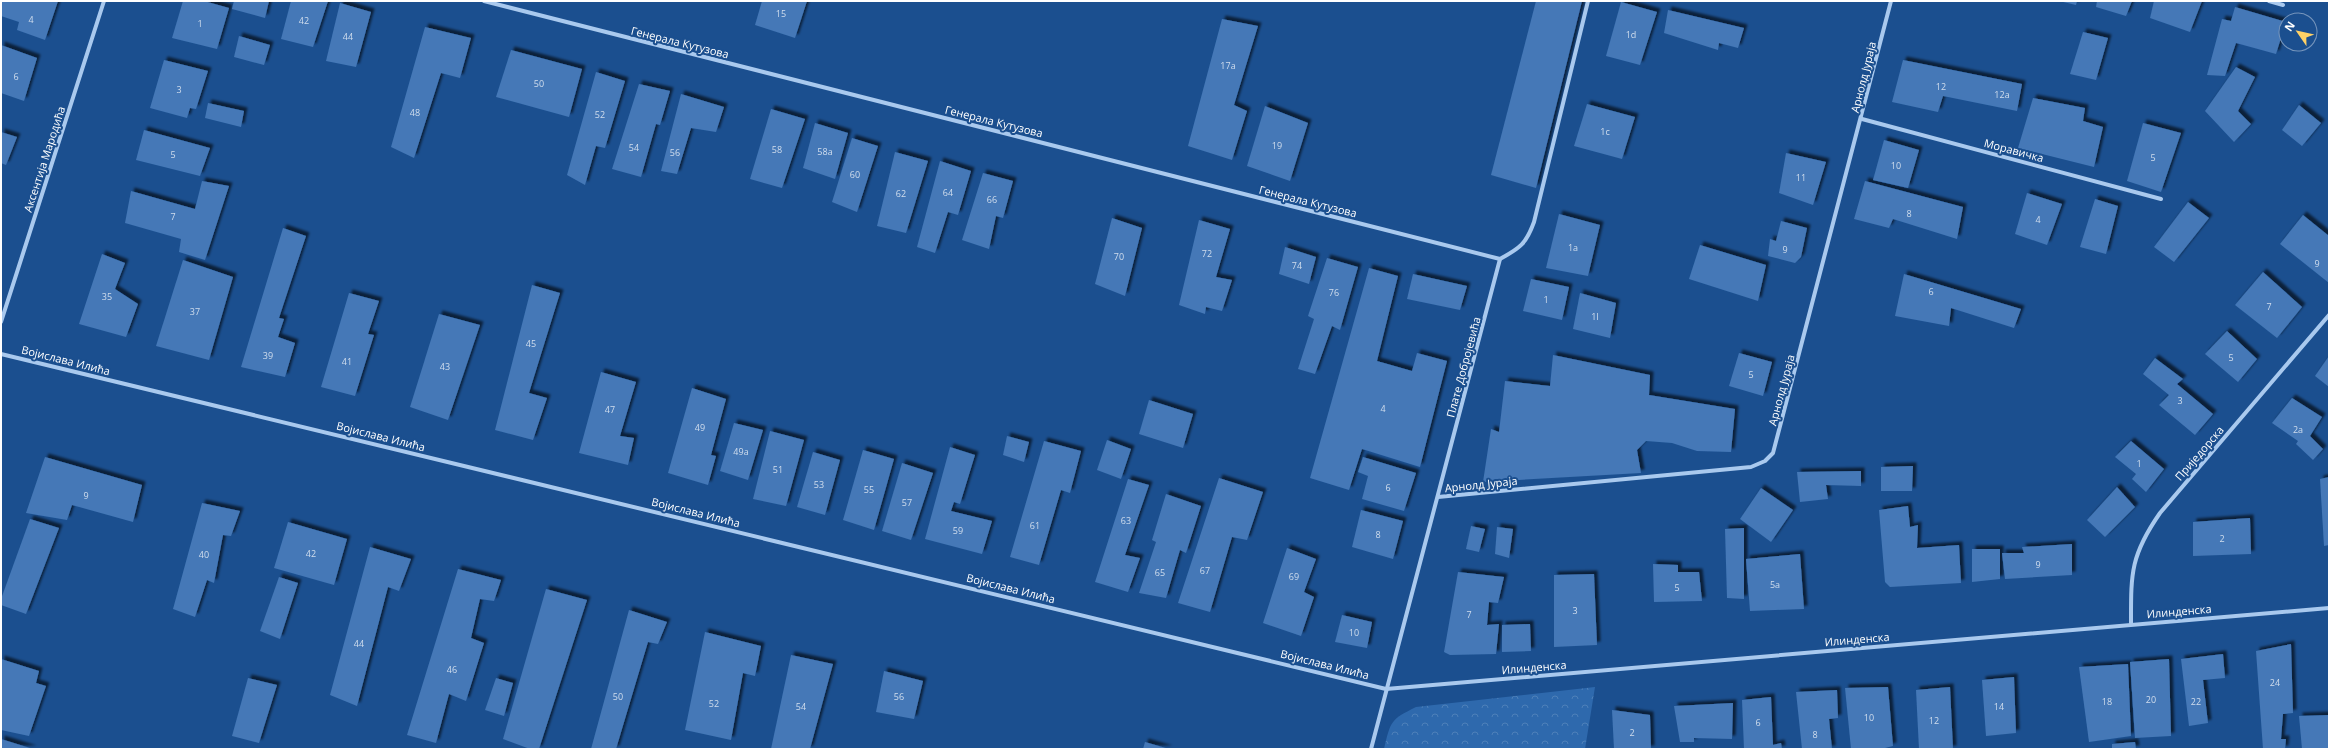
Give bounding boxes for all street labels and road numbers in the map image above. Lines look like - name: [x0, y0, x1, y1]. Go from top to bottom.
- street label: Генерала Кутузова: [629, 23, 731, 61]
- street label: Арнолд Јураја: [1847, 40, 1879, 114]
- street label: Генерала Кутузова: [943, 102, 1045, 140]
- street label: Аксентија Мародића: [20, 104, 68, 214]
- street label: Моравичка: [1983, 135, 2045, 165]
- street label: Генерала Кутузова: [1257, 182, 1359, 220]
- street label: Плате Добројевића: [1442, 315, 1484, 419]
- street label: Војислава Илића: [20, 342, 112, 378]
- street label: Арнолд Јураја: [1764, 353, 1798, 427]
- street label: Војислава Илића: [335, 418, 427, 454]
- street label: Приједорска: [2171, 423, 2227, 483]
- street label: Арнолд Јураја: [1444, 473, 1518, 495]
- street label: Војислава Илића: [650, 494, 742, 530]
- street label: Војислава Илића: [965, 570, 1057, 606]
- street label: Илинденска: [2146, 601, 2212, 621]
- street label: Илинденска: [1824, 629, 1890, 649]
- street label: Војислава Илића: [1279, 646, 1371, 682]
- street label: Илинденска: [1501, 657, 1567, 677]

